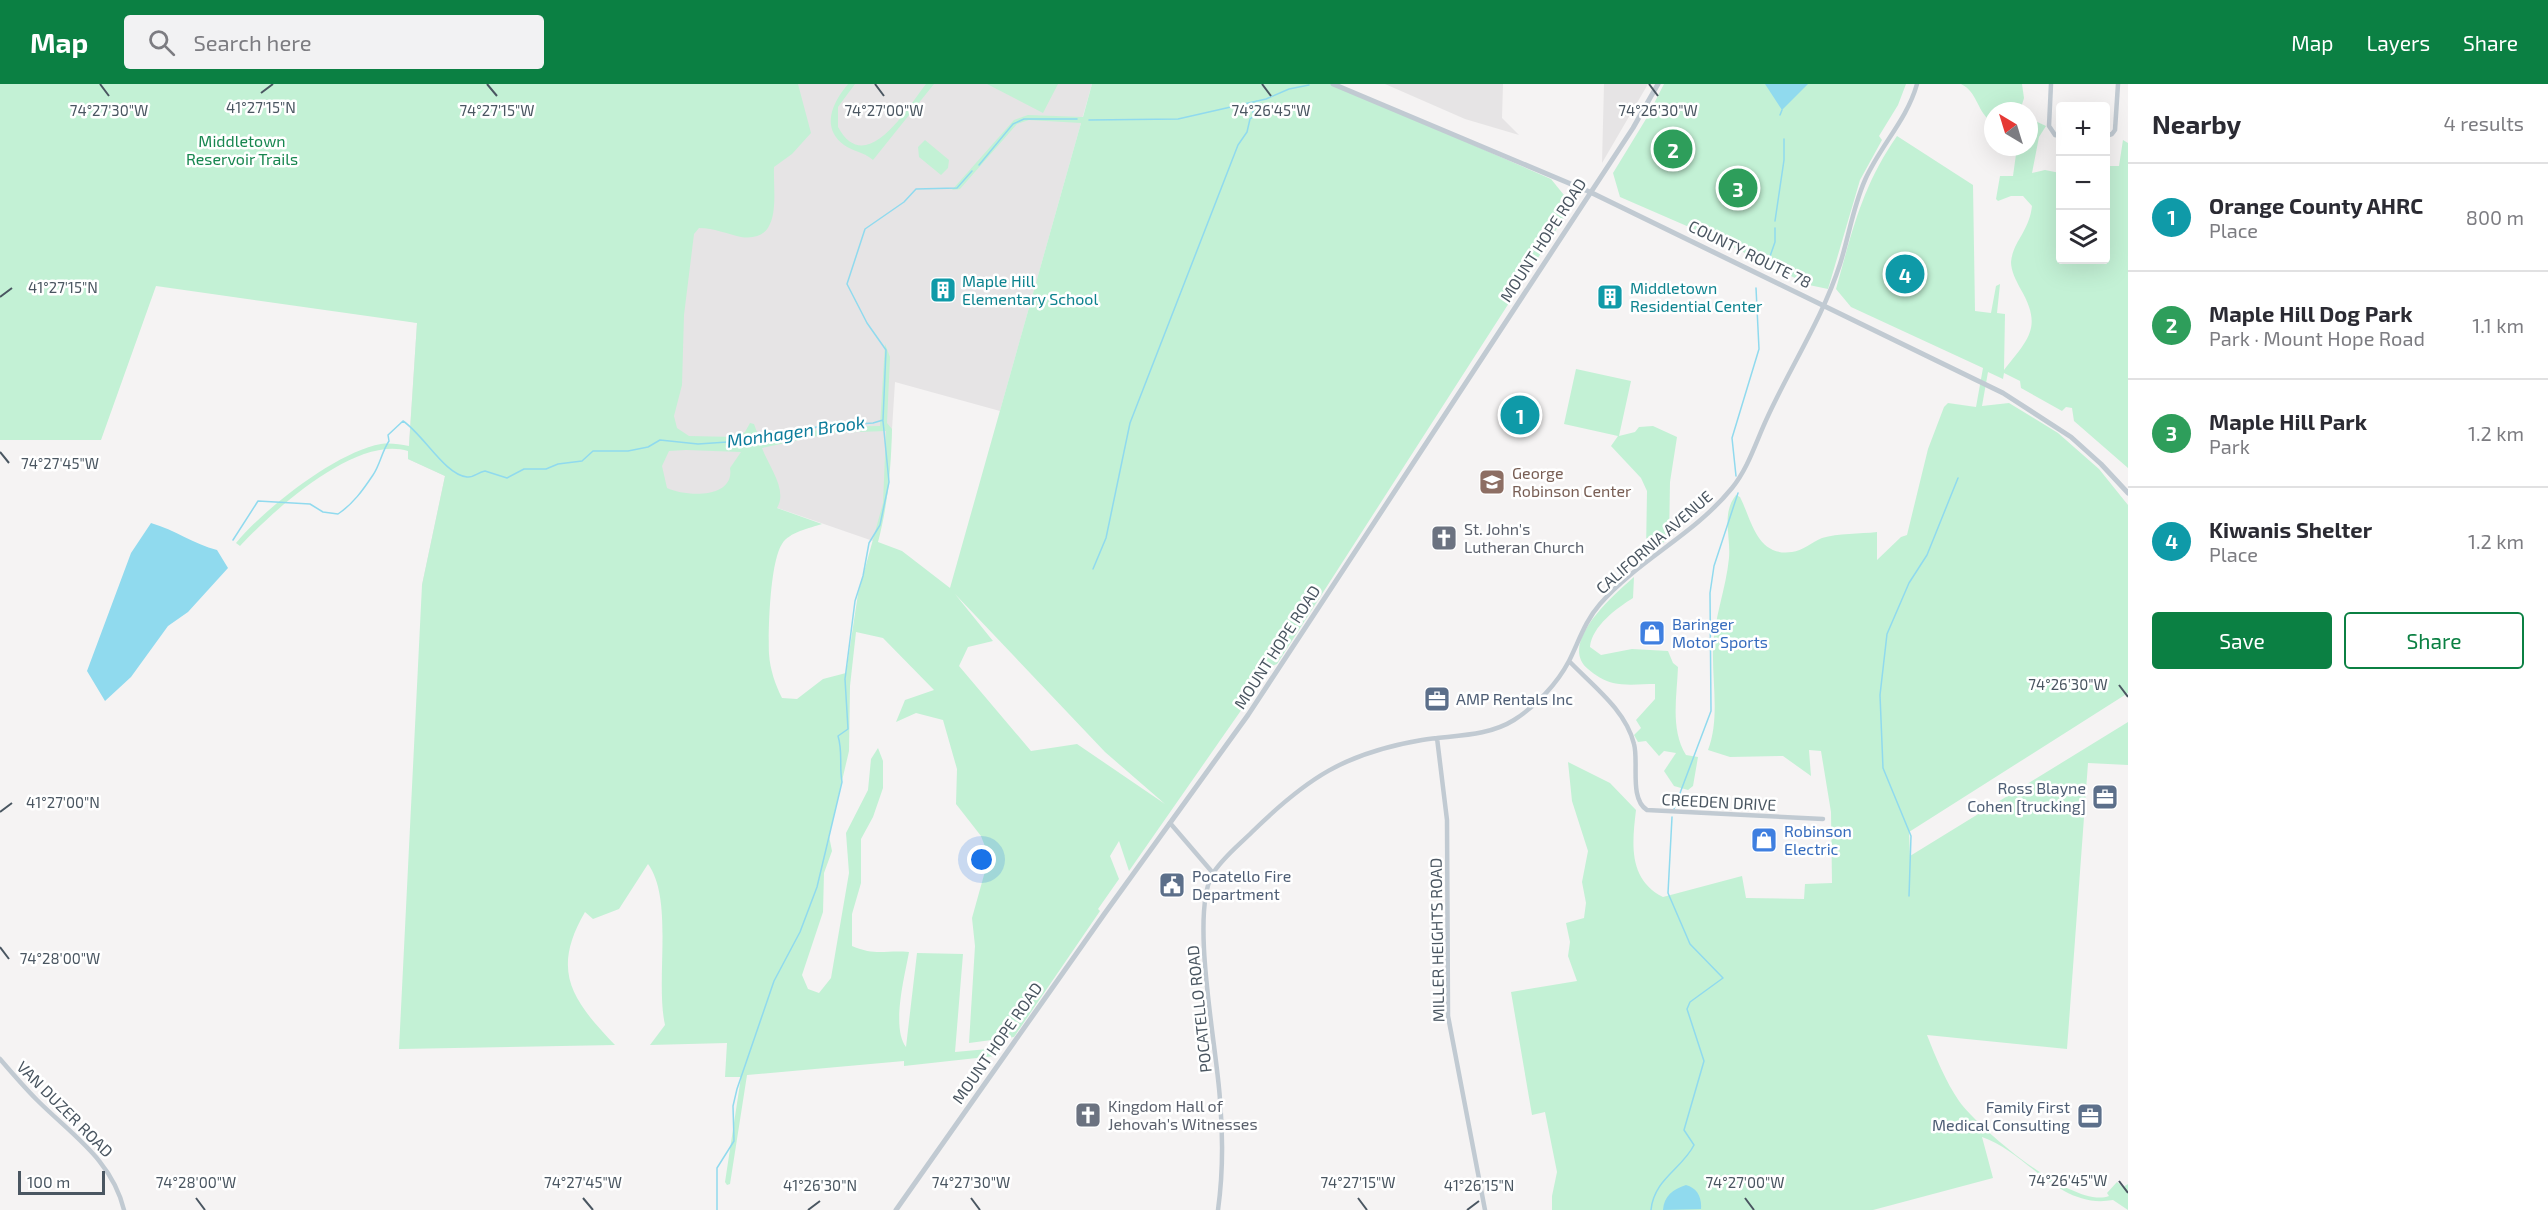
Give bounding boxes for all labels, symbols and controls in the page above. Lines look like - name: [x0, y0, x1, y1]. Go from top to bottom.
- search box: [124, 15, 544, 69]
- text: Map: [30, 25, 88, 59]
- icon: search: [145, 26, 178, 59]
- text: Search here: [193, 29, 312, 55]
- text: Map: [2291, 30, 2333, 55]
- text: Layers: [2366, 30, 2430, 55]
- text: Share: [2463, 30, 2518, 55]
- text: 41°27'15"N: [226, 98, 296, 116]
- text: 74°27'30"W: [70, 101, 148, 119]
- text: 74°27'15"W: [459, 101, 535, 119]
- text: 74°27'00"W: [844, 101, 924, 119]
- text: 74°26'45"W: [1232, 101, 1310, 119]
- text: 74°26'30"W: [1618, 101, 1698, 119]
- north arrow: [1984, 102, 2038, 156]
- map controls: [2056, 102, 2110, 264]
- button: +: [2056, 102, 2110, 156]
- text: Nearby: [2152, 108, 2241, 139]
- text: 4 results: [2444, 111, 2524, 135]
- pin: 2: [1654, 126, 1692, 172]
- park label: Middletown Reservoir Trails: [186, 131, 298, 168]
- button: −: [2056, 156, 2110, 210]
- pin: 3: [1718, 166, 1758, 210]
- street label: MOUNT HOPE ROAD: [1496, 174, 1590, 305]
- text: Orange County AHRC: [2209, 192, 2423, 218]
- text: 1: [2167, 205, 2176, 229]
- text: 800 m: [2466, 205, 2524, 229]
- button: layers: [2056, 210, 2110, 264]
- street label: COUNTY ROUTE 78: [1686, 216, 1815, 291]
- text: Place: [2209, 218, 2258, 242]
- pin: 4: [1886, 252, 1924, 297]
- place label: Maple Hill Elementary School: [962, 271, 1098, 308]
- building icon: Maple Hill Elementary School: [928, 275, 958, 305]
- text: 41°27'15"N: [28, 278, 98, 296]
- place label: Middletown Residential Center: [1630, 278, 1763, 315]
- building icon: Middletown Residential Center: [1595, 282, 1625, 312]
- text: Maple Hill Dog Park: [2209, 300, 2413, 326]
- text: 2: [2166, 313, 2177, 337]
- text: 1.1 km: [2472, 313, 2524, 337]
- text: Park · Mount Hope Road: [2209, 326, 2425, 350]
- pin: 1: [1500, 392, 1540, 438]
- text: Maple Hill Park: [2209, 408, 2367, 434]
- water label: Monhagen Brook: [725, 410, 866, 452]
- text: 3: [2166, 421, 2177, 445]
- text: 1.2 km: [2468, 421, 2524, 445]
- text: Park: [2209, 434, 2250, 458]
- text: 74°27'45"W: [21, 454, 99, 472]
- place label: George Robinson Center: [1512, 463, 1632, 500]
- school or university icon: George Robinson Center: [1477, 467, 1507, 497]
- street label: CALIFORNIA AVENUE: [1592, 486, 1716, 597]
- text: Kiwanis Shelter: [2209, 516, 2372, 542]
- place label: St. John's Lutheran Church: [1464, 519, 1584, 556]
- church icon: St. John's Lutheran Church: [1429, 523, 1459, 553]
- text: 4: [2165, 529, 2178, 553]
- text: 1.2 km: [2468, 529, 2524, 553]
- text: Place: [2209, 542, 2258, 566]
- street label: MOUNT HOPE ROAD: [1230, 581, 1324, 712]
- button: Save: [2152, 612, 2332, 669]
- button: Share: [2344, 612, 2524, 669]
- place label: Baringer Motor Sports: [1672, 614, 1768, 651]
- shop icon: Baringer Motor Sports: [1637, 618, 1667, 648]
- text: 74°26'30"W: [2028, 675, 2108, 693]
- office icon: AMP Rentals Inc: [1422, 684, 1452, 714]
- place label: AMP Rentals Inc: [1456, 689, 1573, 708]
- place label: Ross Blayne Cohen [trucking]: [1967, 778, 2086, 815]
- office icon: Ross Blayne Cohen [trucking]: [2090, 782, 2120, 812]
- street label: CREEDEN DRIVE: [1661, 789, 1777, 814]
- text: 41°27'00"N: [26, 793, 100, 811]
- place label: Robinson Electric: [1784, 821, 1852, 858]
- shop icon: Robinson Electric: [1749, 825, 1779, 855]
- your location: [967, 845, 996, 874]
- street label: MILLER HEIGHTS ROAD: [1426, 858, 1447, 1022]
- place label: Pocatello Fire Department: [1192, 866, 1291, 903]
- public building icon: Pocatello Fire Department: [1157, 870, 1187, 900]
- street label: POCATELLO ROAD: [1182, 944, 1215, 1074]
- text: 74°28'00"W: [20, 949, 100, 967]
- street label: MOUNT HOPE ROAD: [948, 978, 1046, 1107]
- street label: VAN DUZER ROAD: [13, 1057, 117, 1161]
- place label: Kingdom Hall of Jehovah's Witnesses: [1108, 1096, 1258, 1133]
- place label: Family First Medical Consulting: [1932, 1097, 2070, 1134]
- church icon: Kingdom Hall of Jehovah's Witnesses: [1073, 1100, 1103, 1130]
- office icon: Family First Medical Consulting: [2075, 1101, 2105, 1131]
- scale bar: [18, 1168, 105, 1196]
- text: 74°26'45"W: [2029, 1171, 2107, 1189]
- text: 100 m: [27, 1172, 70, 1191]
- text: 74°28'00"W: [156, 1173, 236, 1191]
- text: 74°27'45"W: [544, 1173, 622, 1191]
- text: 74°27'30"W: [932, 1173, 1010, 1191]
- text: 74°27'15"W: [1320, 1173, 1396, 1191]
- text: 74°27'00"W: [1705, 1173, 1785, 1191]
- text: 41°26'30"N: [783, 1176, 857, 1194]
- text: 41°26'15"N: [1444, 1176, 1514, 1194]

